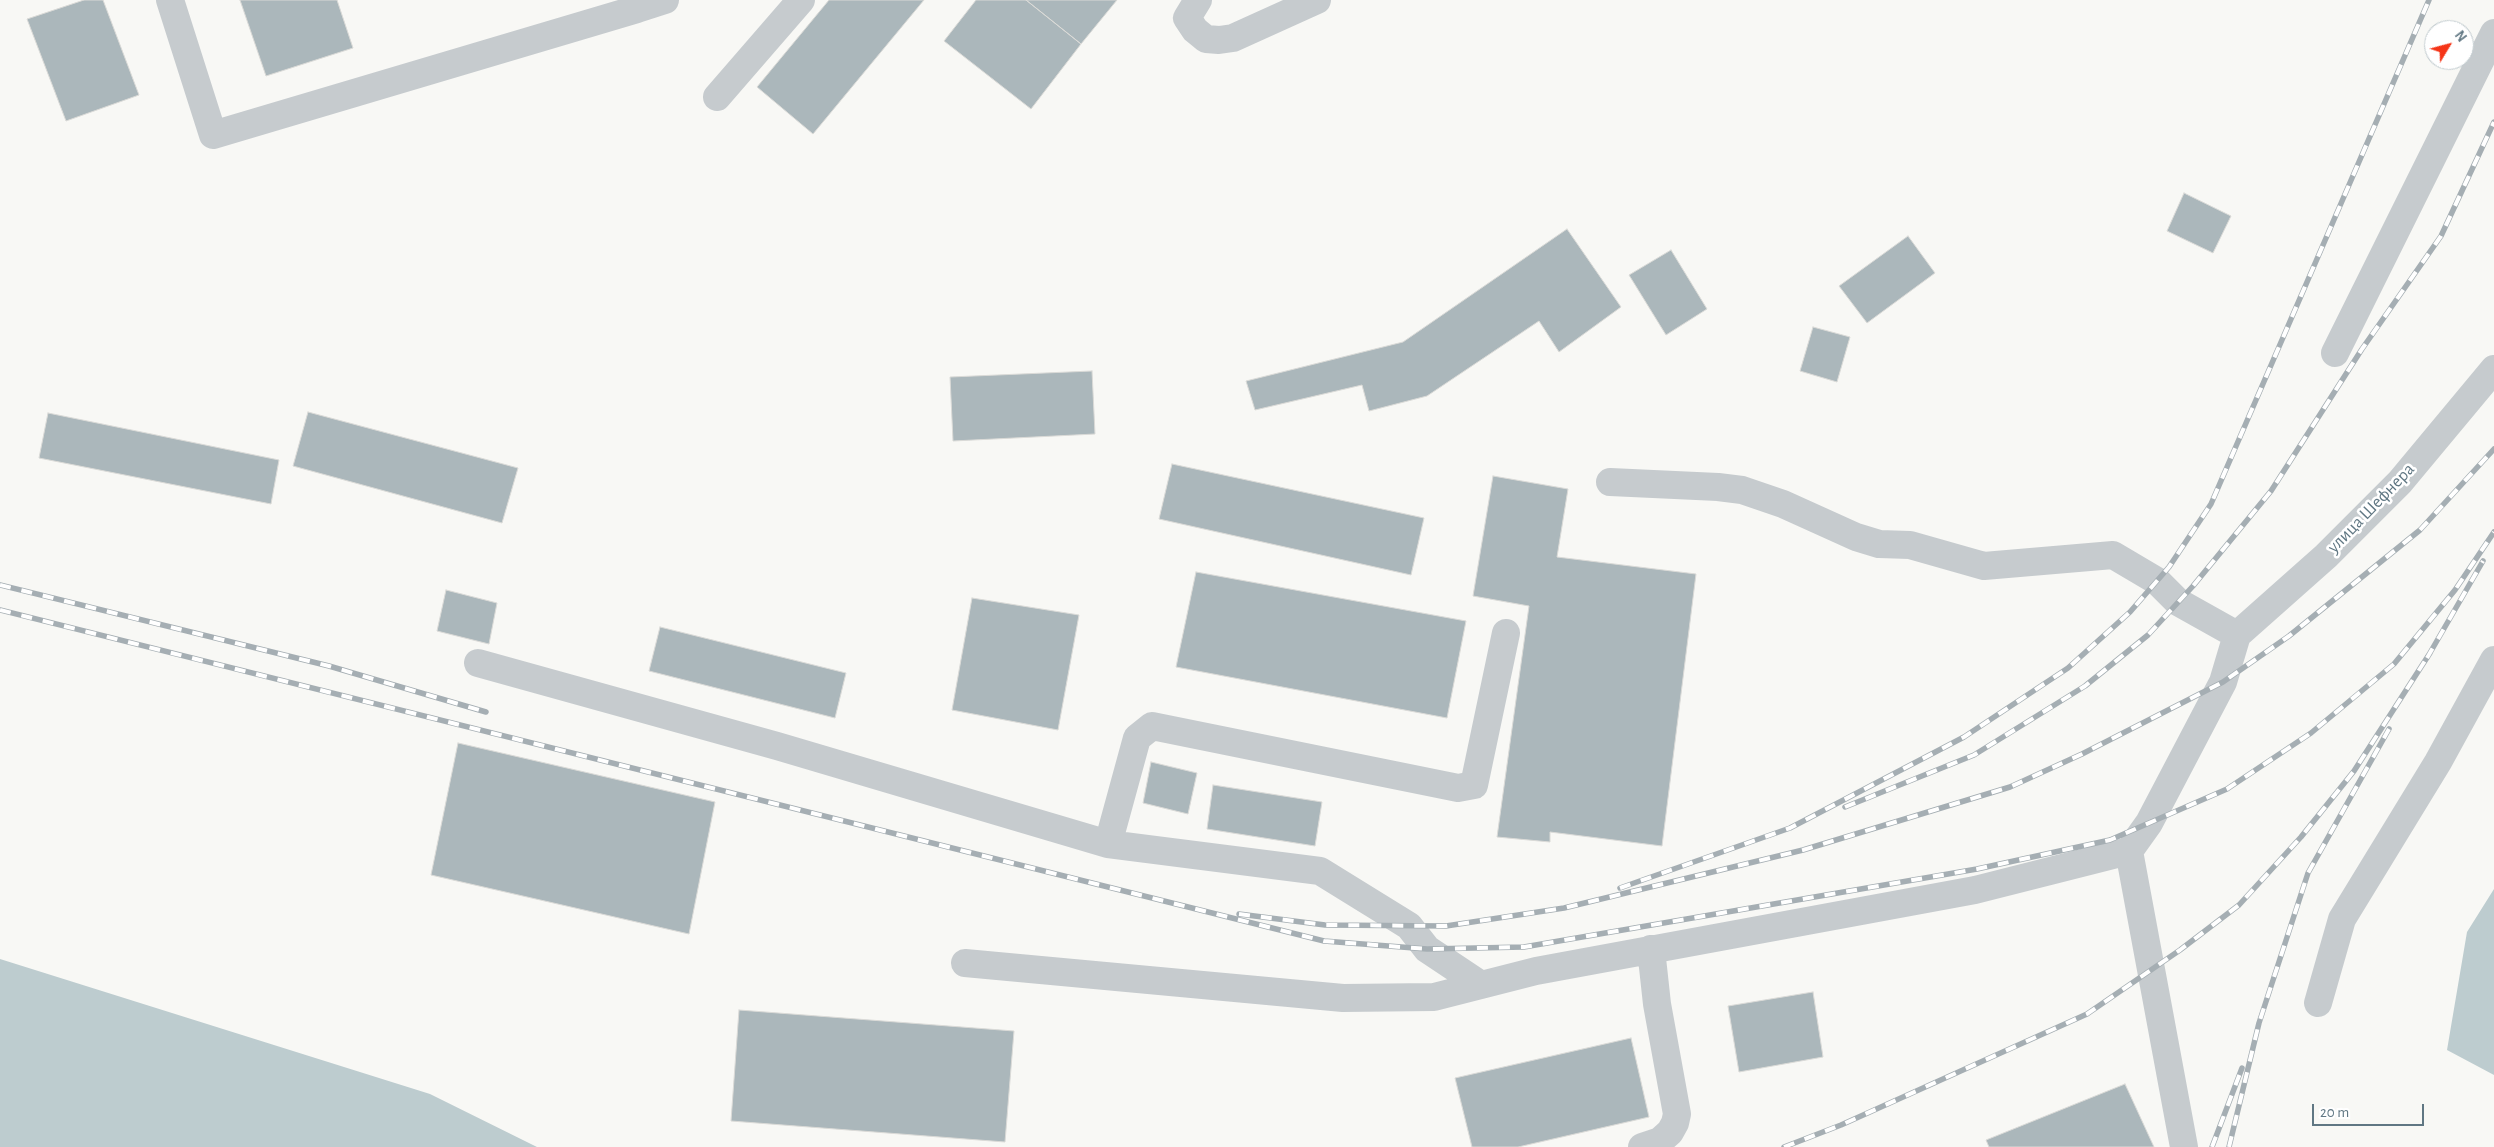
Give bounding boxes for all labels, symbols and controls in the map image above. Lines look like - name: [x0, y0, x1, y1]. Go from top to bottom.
- north arrow: [2424, 20, 2474, 70]
- text: N: [2452, 28, 2469, 45]
- street label: улица Шефнера: [2323, 459, 2419, 557]
- scale bar: [2314, 1094, 2426, 1126]
- text: 20 m: [2320, 1105, 2349, 1120]

